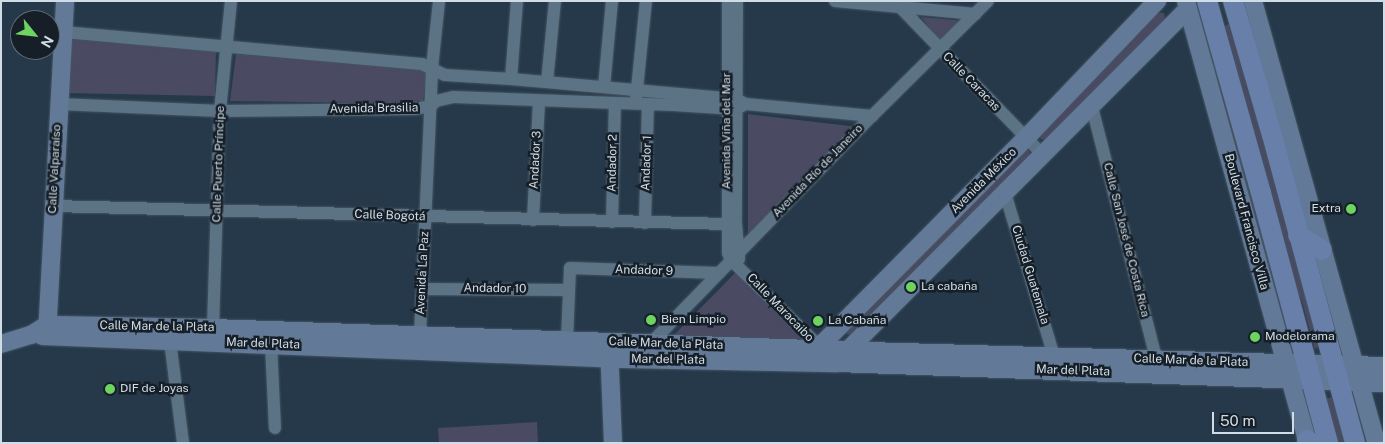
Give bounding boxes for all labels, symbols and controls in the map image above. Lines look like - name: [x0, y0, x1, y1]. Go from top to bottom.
- north arrow: [10, 10, 60, 60]
- text: N: [38, 33, 57, 50]
- street label: Calle Caracas: [939, 50, 1003, 114]
- street label: Avenida Viña del Mar: [720, 72, 734, 190]
- street label: Avenida Brasilia: [330, 101, 418, 117]
- street label: Calle Puerto Príncipe: [210, 105, 228, 223]
- street label: Avenida Río de Janeiro: [770, 121, 866, 221]
- street label: Calle Valparaíso: [45, 124, 65, 214]
- street label: Andador 3: [527, 130, 545, 190]
- street label: Andador 2: [605, 134, 621, 192]
- street label: Andador 1: [639, 135, 655, 191]
- street label: Avenida México: [948, 145, 1020, 217]
- street label: Boulevard Francisco Villa: [1221, 152, 1271, 292]
- street label: Calle San José de Costa Rica: [1100, 161, 1152, 319]
- place label: Extra: [1311, 202, 1341, 216]
- marker: Extra: [1345, 203, 1357, 215]
- street label: Calle Bogotá: [354, 208, 426, 224]
- street label: Ciudad Guatemala: [1008, 224, 1052, 326]
- street label: Avenida La Paz: [414, 231, 432, 315]
- street label: Andador 9: [615, 263, 673, 279]
- street label: Calle Maracaibo: [744, 271, 816, 345]
- place label: La cabaña: [921, 280, 978, 294]
- street label: Andador 10: [463, 281, 527, 297]
- marker: La cabaña: [905, 281, 917, 293]
- place label: Bien Limpio: [661, 313, 726, 327]
- marker: Bien Limpio: [645, 314, 657, 326]
- place label: La Cabaña: [828, 314, 886, 328]
- marker: La Cabaña: [812, 315, 824, 327]
- street label: Calle Mar de la Plata: [99, 319, 215, 335]
- place label: Modelorama: [1265, 330, 1335, 344]
- marker: Modelorama: [1249, 331, 1261, 343]
- street label: Calle Mar de la Plata: [608, 335, 724, 353]
- street label: Mar del Plata: [226, 336, 300, 352]
- street label: Mar del Plata: [631, 352, 705, 368]
- street label: Calle Mar de la Plata: [1133, 352, 1249, 370]
- street label: Mar del Plata: [1036, 363, 1110, 379]
- place label: DIF de Joyas: [120, 382, 189, 396]
- marker: DIF de Joyas: [104, 383, 116, 395]
- scale bar: [1215, 402, 1298, 434]
- text: 50 m: [1220, 412, 1255, 429]

